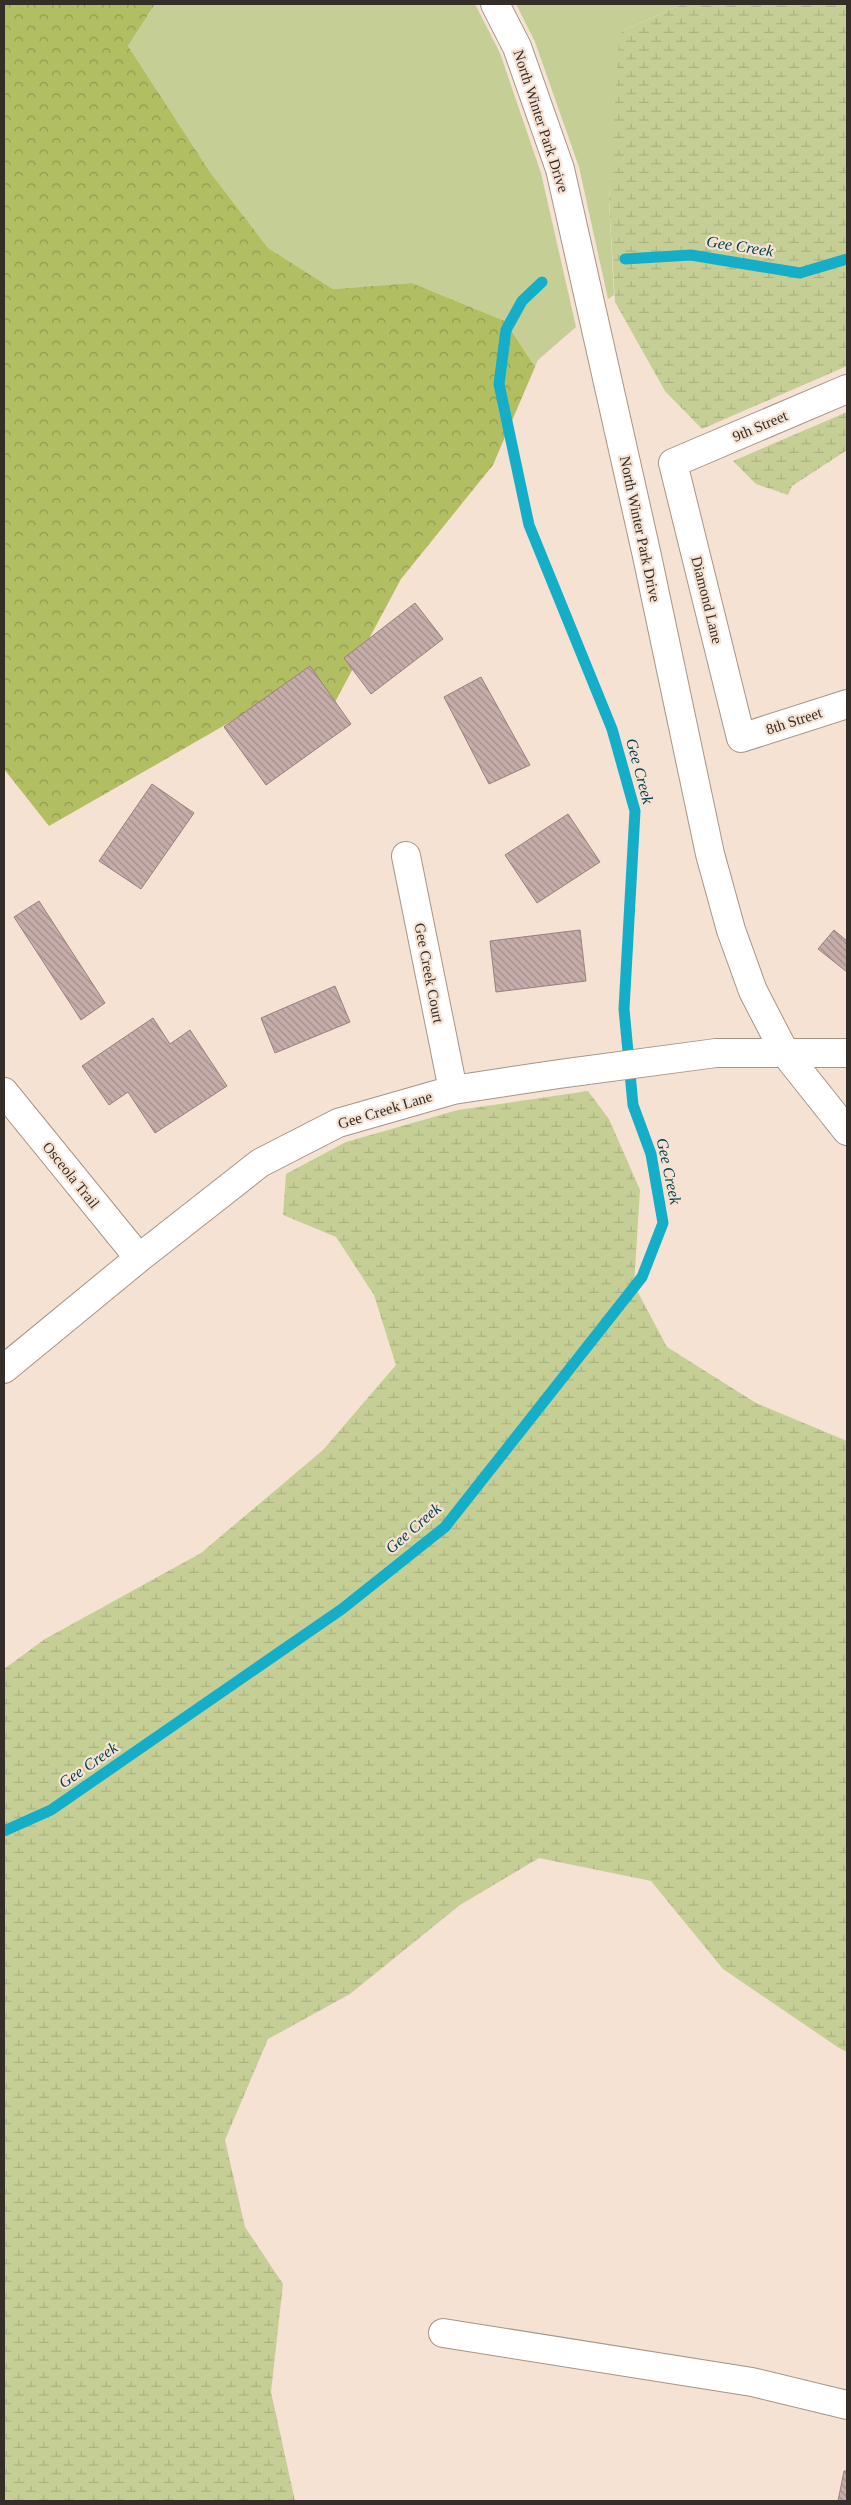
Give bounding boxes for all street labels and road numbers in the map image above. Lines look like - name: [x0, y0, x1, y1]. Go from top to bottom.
- street label: North Winter Park Drive: [510, 48, 572, 194]
- street label: 9th Street: [730, 407, 791, 445]
- street label: North Winter Park Drive: [617, 455, 663, 604]
- street label: Diamond Lane: [688, 555, 726, 646]
- street label: 8th Street: [764, 704, 825, 738]
- street label: Gee Creek Court: [411, 922, 447, 1025]
- street label: Gee Creek Lane: [336, 1088, 434, 1132]
- street label: Osceola Trail: [39, 1139, 103, 1211]

